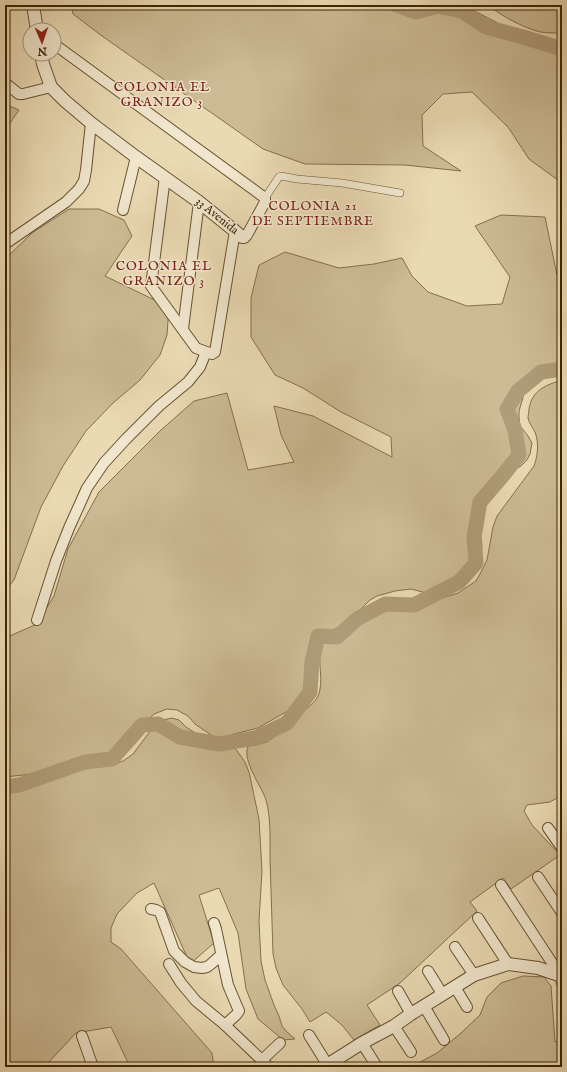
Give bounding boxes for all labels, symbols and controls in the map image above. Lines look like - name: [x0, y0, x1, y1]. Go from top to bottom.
- north arrow: [22, 22, 62, 62]
- text: N: [37, 44, 48, 58]
- district label: COLONIA EL GRANIZO 3: [114, 79, 210, 111]
- street label: 33 Avenida: [192, 194, 242, 238]
- district label: COLONIA 21 DE SEPTIEMBRE: [252, 198, 374, 230]
- district label: COLONIA EL GRANIZO 3: [116, 258, 212, 290]

